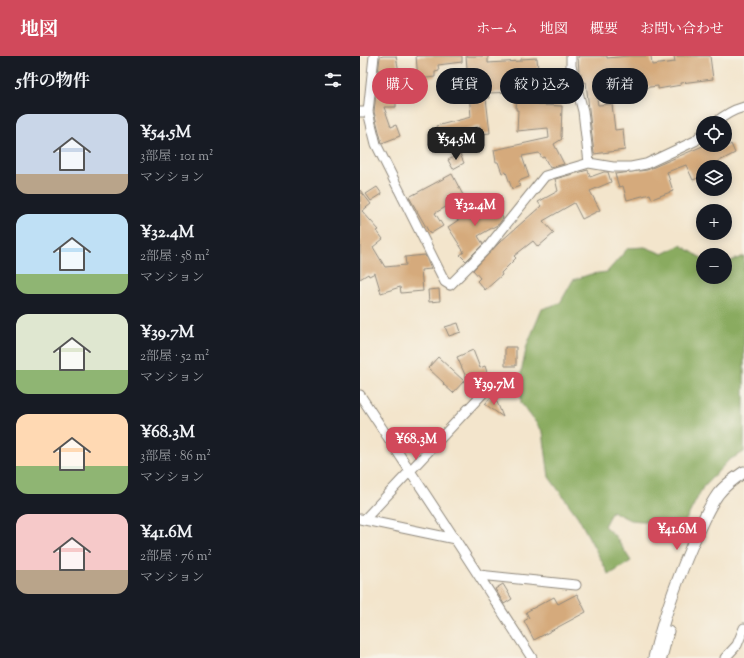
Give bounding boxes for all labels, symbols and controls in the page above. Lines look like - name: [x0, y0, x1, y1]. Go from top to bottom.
- text: 地図: [20, 17, 58, 44]
- text: ホーム: [476, 20, 518, 40]
- text: 地図: [540, 20, 568, 40]
- text: 概要: [590, 20, 618, 40]
- text: お問い合わせ: [640, 20, 724, 40]
- chip: 購入: [372, 68, 428, 104]
- chip: 賃貸: [436, 68, 492, 104]
- chip: 絞り込み: [500, 68, 584, 104]
- chip: 新着: [592, 68, 648, 104]
- icon: filters: [322, 69, 344, 91]
- text: 5件の物件: [16, 70, 90, 94]
- map controls: [696, 116, 732, 284]
- button: locate: [696, 116, 732, 152]
- text: ¥54.5M: [140, 121, 191, 145]
- pin: ¥54.5M: [423, 127, 489, 161]
- icon: home: [48, 130, 96, 178]
- text: ¥54.5M: [436, 131, 476, 149]
- text: 3部屋 · 101 m²: [140, 148, 213, 166]
- button: layers: [696, 160, 732, 196]
- text: マンション: [140, 169, 204, 187]
- pin: ¥32.4M: [442, 193, 508, 227]
- text: ¥32.4M: [454, 197, 496, 215]
- button: +: [696, 204, 732, 240]
- text: ¥32.4M: [140, 221, 194, 245]
- icon: home: [48, 230, 96, 278]
- text: 2部屋 · 58 m²: [140, 248, 210, 266]
- button: −: [696, 248, 732, 284]
- text: マンション: [140, 269, 204, 287]
- text: ¥39.7M: [140, 321, 194, 345]
- icon: home: [48, 330, 96, 378]
- text: 2部屋 · 52 m²: [140, 348, 209, 366]
- text: マンション: [140, 369, 204, 387]
- pin: ¥39.7M: [461, 372, 527, 406]
- text: ¥39.7M: [473, 376, 515, 394]
- text: ¥68.3M: [140, 421, 195, 445]
- pin: ¥68.3M: [383, 427, 449, 461]
- icon: home: [48, 430, 96, 478]
- text: ¥68.3M: [395, 431, 437, 449]
- text: 3部屋 · 86 m²: [140, 448, 211, 466]
- text: マンション: [140, 469, 204, 487]
- pin: ¥41.6M: [644, 517, 710, 551]
- text: ¥41.6M: [140, 521, 192, 545]
- text: ¥41.6M: [657, 521, 697, 539]
- icon: home: [48, 530, 96, 578]
- text: 2部屋 · 76 m²: [140, 548, 212, 566]
- text: マンション: [140, 569, 204, 587]

